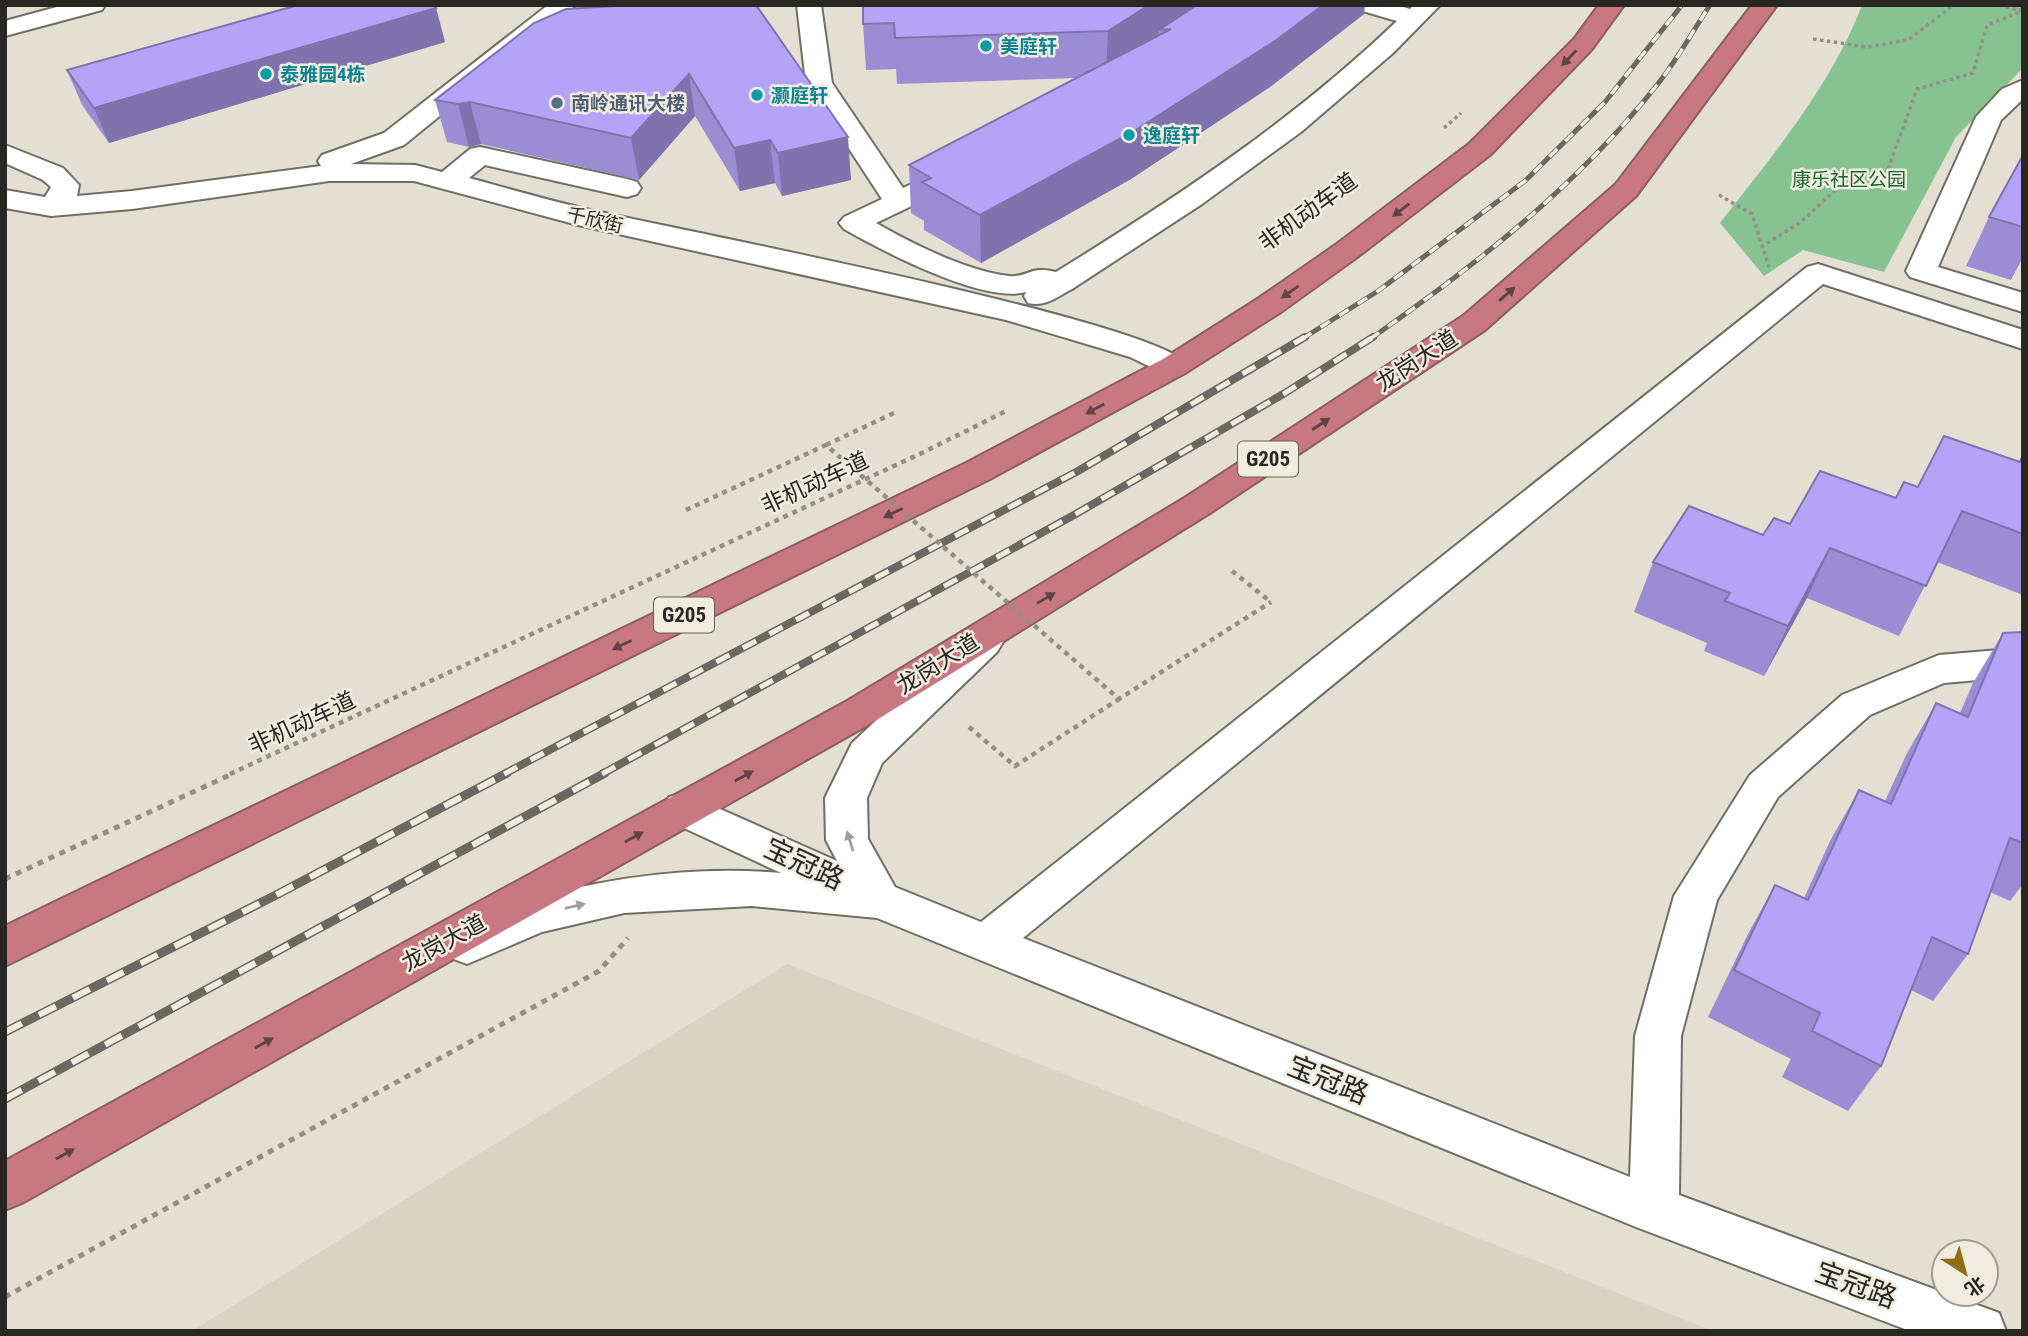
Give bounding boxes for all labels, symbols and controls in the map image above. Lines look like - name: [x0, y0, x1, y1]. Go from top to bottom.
- place label: 美庭轩: [1000, 35, 1057, 58]
- marker: 美庭轩: [978, 38, 994, 54]
- one-way arrow: [1562, 49, 1578, 66]
- place label: 泰雅园4栋: [280, 63, 366, 86]
- marker: 泰雅园4栋: [258, 66, 274, 82]
- place label: 灏庭轩: [771, 84, 828, 107]
- marker: 灏庭轩: [749, 87, 765, 103]
- place label: 南岭通讯大楼: [571, 92, 685, 115]
- marker: 南岭通讯大楼: [549, 95, 565, 111]
- place label: 逸庭轩: [1143, 124, 1200, 147]
- marker: 逸庭轩: [1121, 127, 1137, 143]
- street label: 非机动车道: [1254, 167, 1362, 257]
- park label: 康乐社区公园: [1792, 168, 1906, 191]
- street label: 千欣街: [565, 202, 625, 238]
- one-way arrow: [1392, 202, 1410, 217]
- one-way arrow: [1281, 285, 1299, 299]
- one-way arrow: [1498, 286, 1516, 302]
- street label: 龙岗大道: [1371, 325, 1463, 397]
- one-way arrow: [1085, 403, 1105, 415]
- one-way arrow: [1311, 418, 1330, 431]
- road number: G205: [1238, 442, 1298, 476]
- street label: 非机动车道: [757, 446, 873, 520]
- one-way arrow: [883, 508, 903, 519]
- one-way arrow: [1036, 592, 1055, 605]
- road number: G205: [654, 598, 714, 632]
- street label: 龙岗大道: [892, 628, 984, 700]
- one-way arrow: [612, 640, 632, 651]
- street label: 非机动车道: [244, 686, 360, 760]
- one-way arrow: [734, 770, 754, 782]
- one-way arrow: [845, 830, 855, 851]
- one-way arrow: [624, 831, 643, 843]
- street label: 宝冠路: [759, 831, 849, 897]
- one-way arrow: [564, 900, 586, 911]
- street label: 龙岗大道: [397, 909, 491, 977]
- one-way arrow: [254, 1037, 273, 1049]
- street label: 宝冠路: [1283, 1049, 1373, 1111]
- one-way arrow: [55, 1148, 75, 1160]
- north arrow: [1930, 1238, 2000, 1308]
- street label: 宝冠路: [1811, 1255, 1901, 1315]
- text: 北: [1960, 1271, 1989, 1301]

